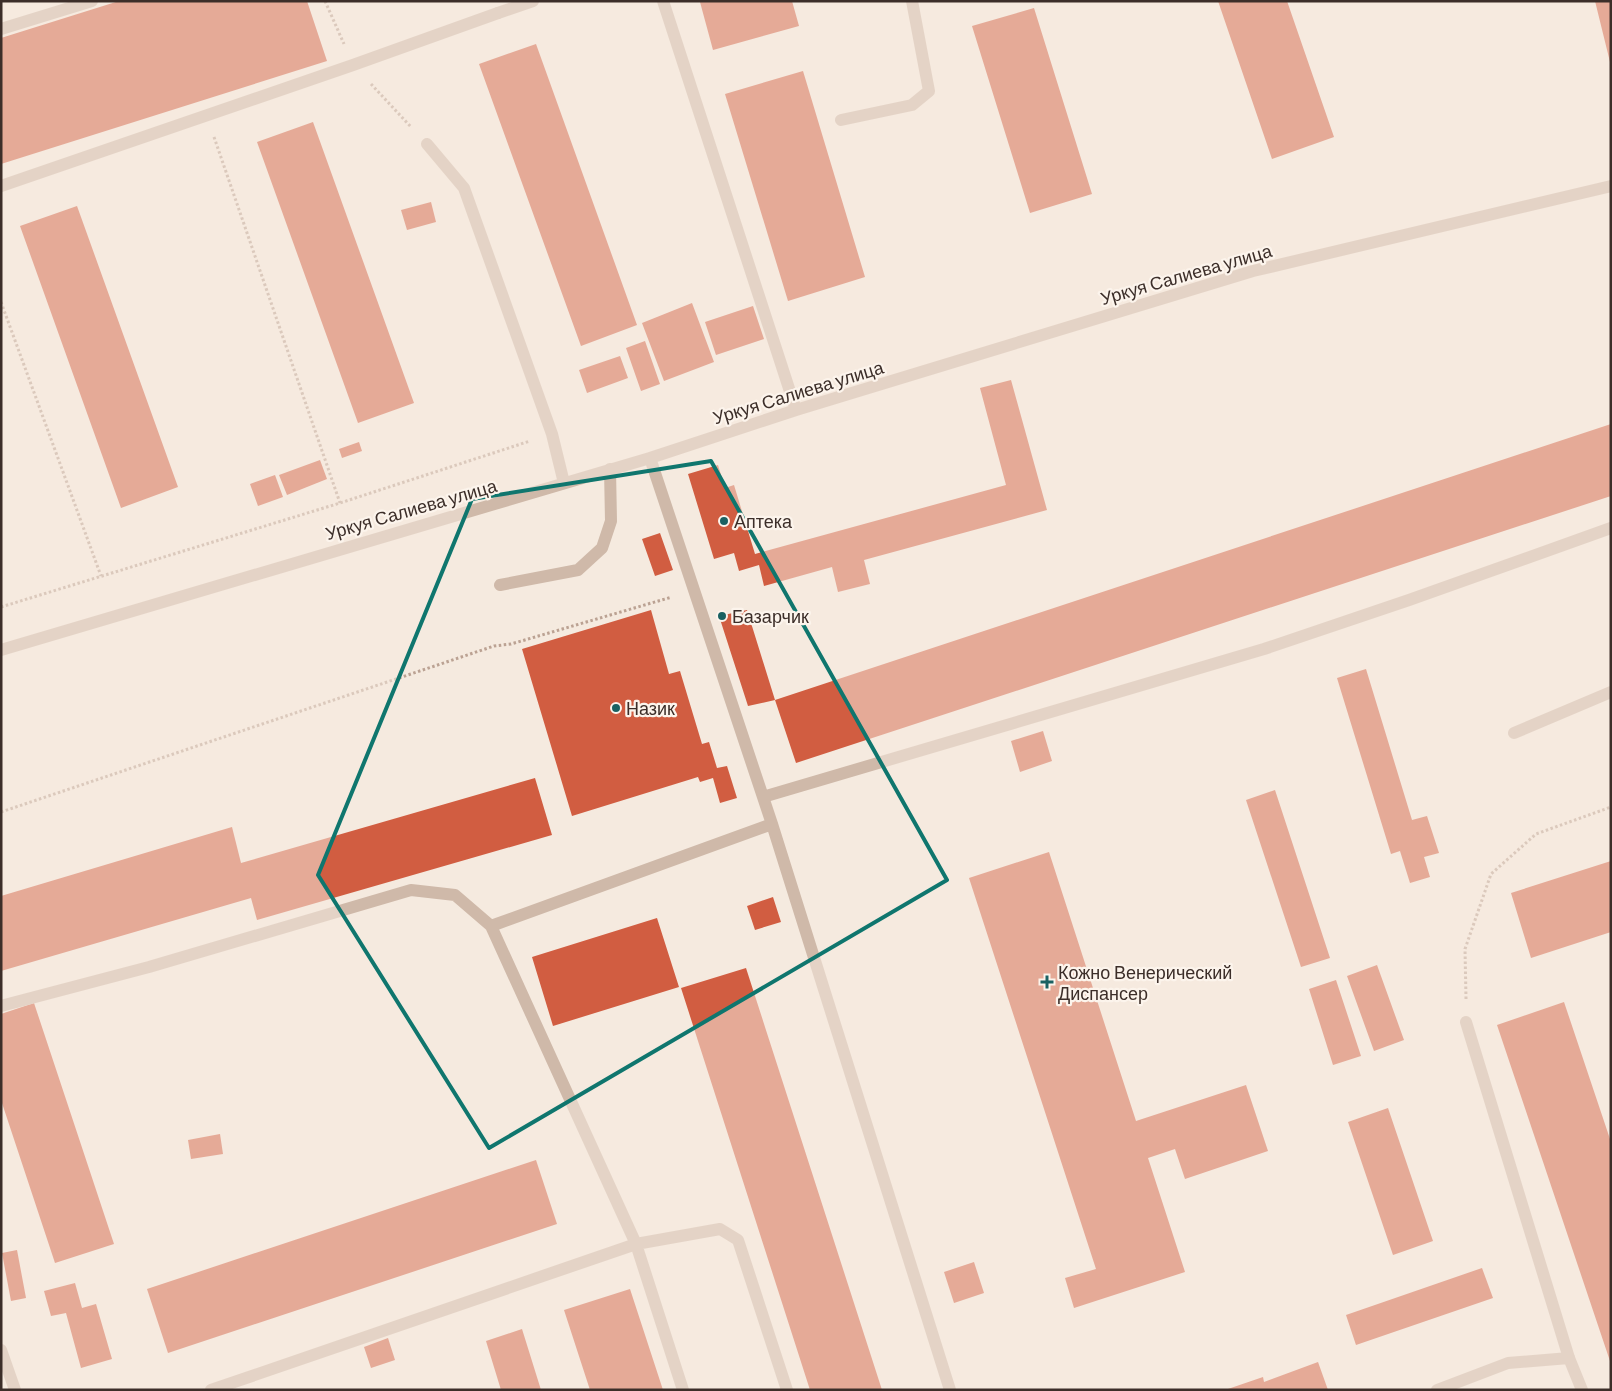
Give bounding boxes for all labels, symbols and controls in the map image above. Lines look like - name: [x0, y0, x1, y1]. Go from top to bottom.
- street label: Уркуя Салиева улица: [1098, 239, 1275, 309]
- street label: Уркуя Салиева улица: [710, 355, 887, 428]
- street label: Уркуя Салиева улица: [323, 474, 500, 544]
- place label: Аптека: [734, 510, 793, 532]
- marker: Аптека: [718, 515, 730, 527]
- place label: Базарчик: [732, 605, 809, 627]
- marker: Базарчик: [716, 610, 728, 622]
- place label: Назик: [626, 697, 675, 719]
- marker: Назик: [610, 702, 622, 714]
- place label: Кожно Венерический Диспансер: [1058, 961, 1232, 1004]
- marker: Кожно Венерический Диспансер: [1040, 975, 1054, 989]

